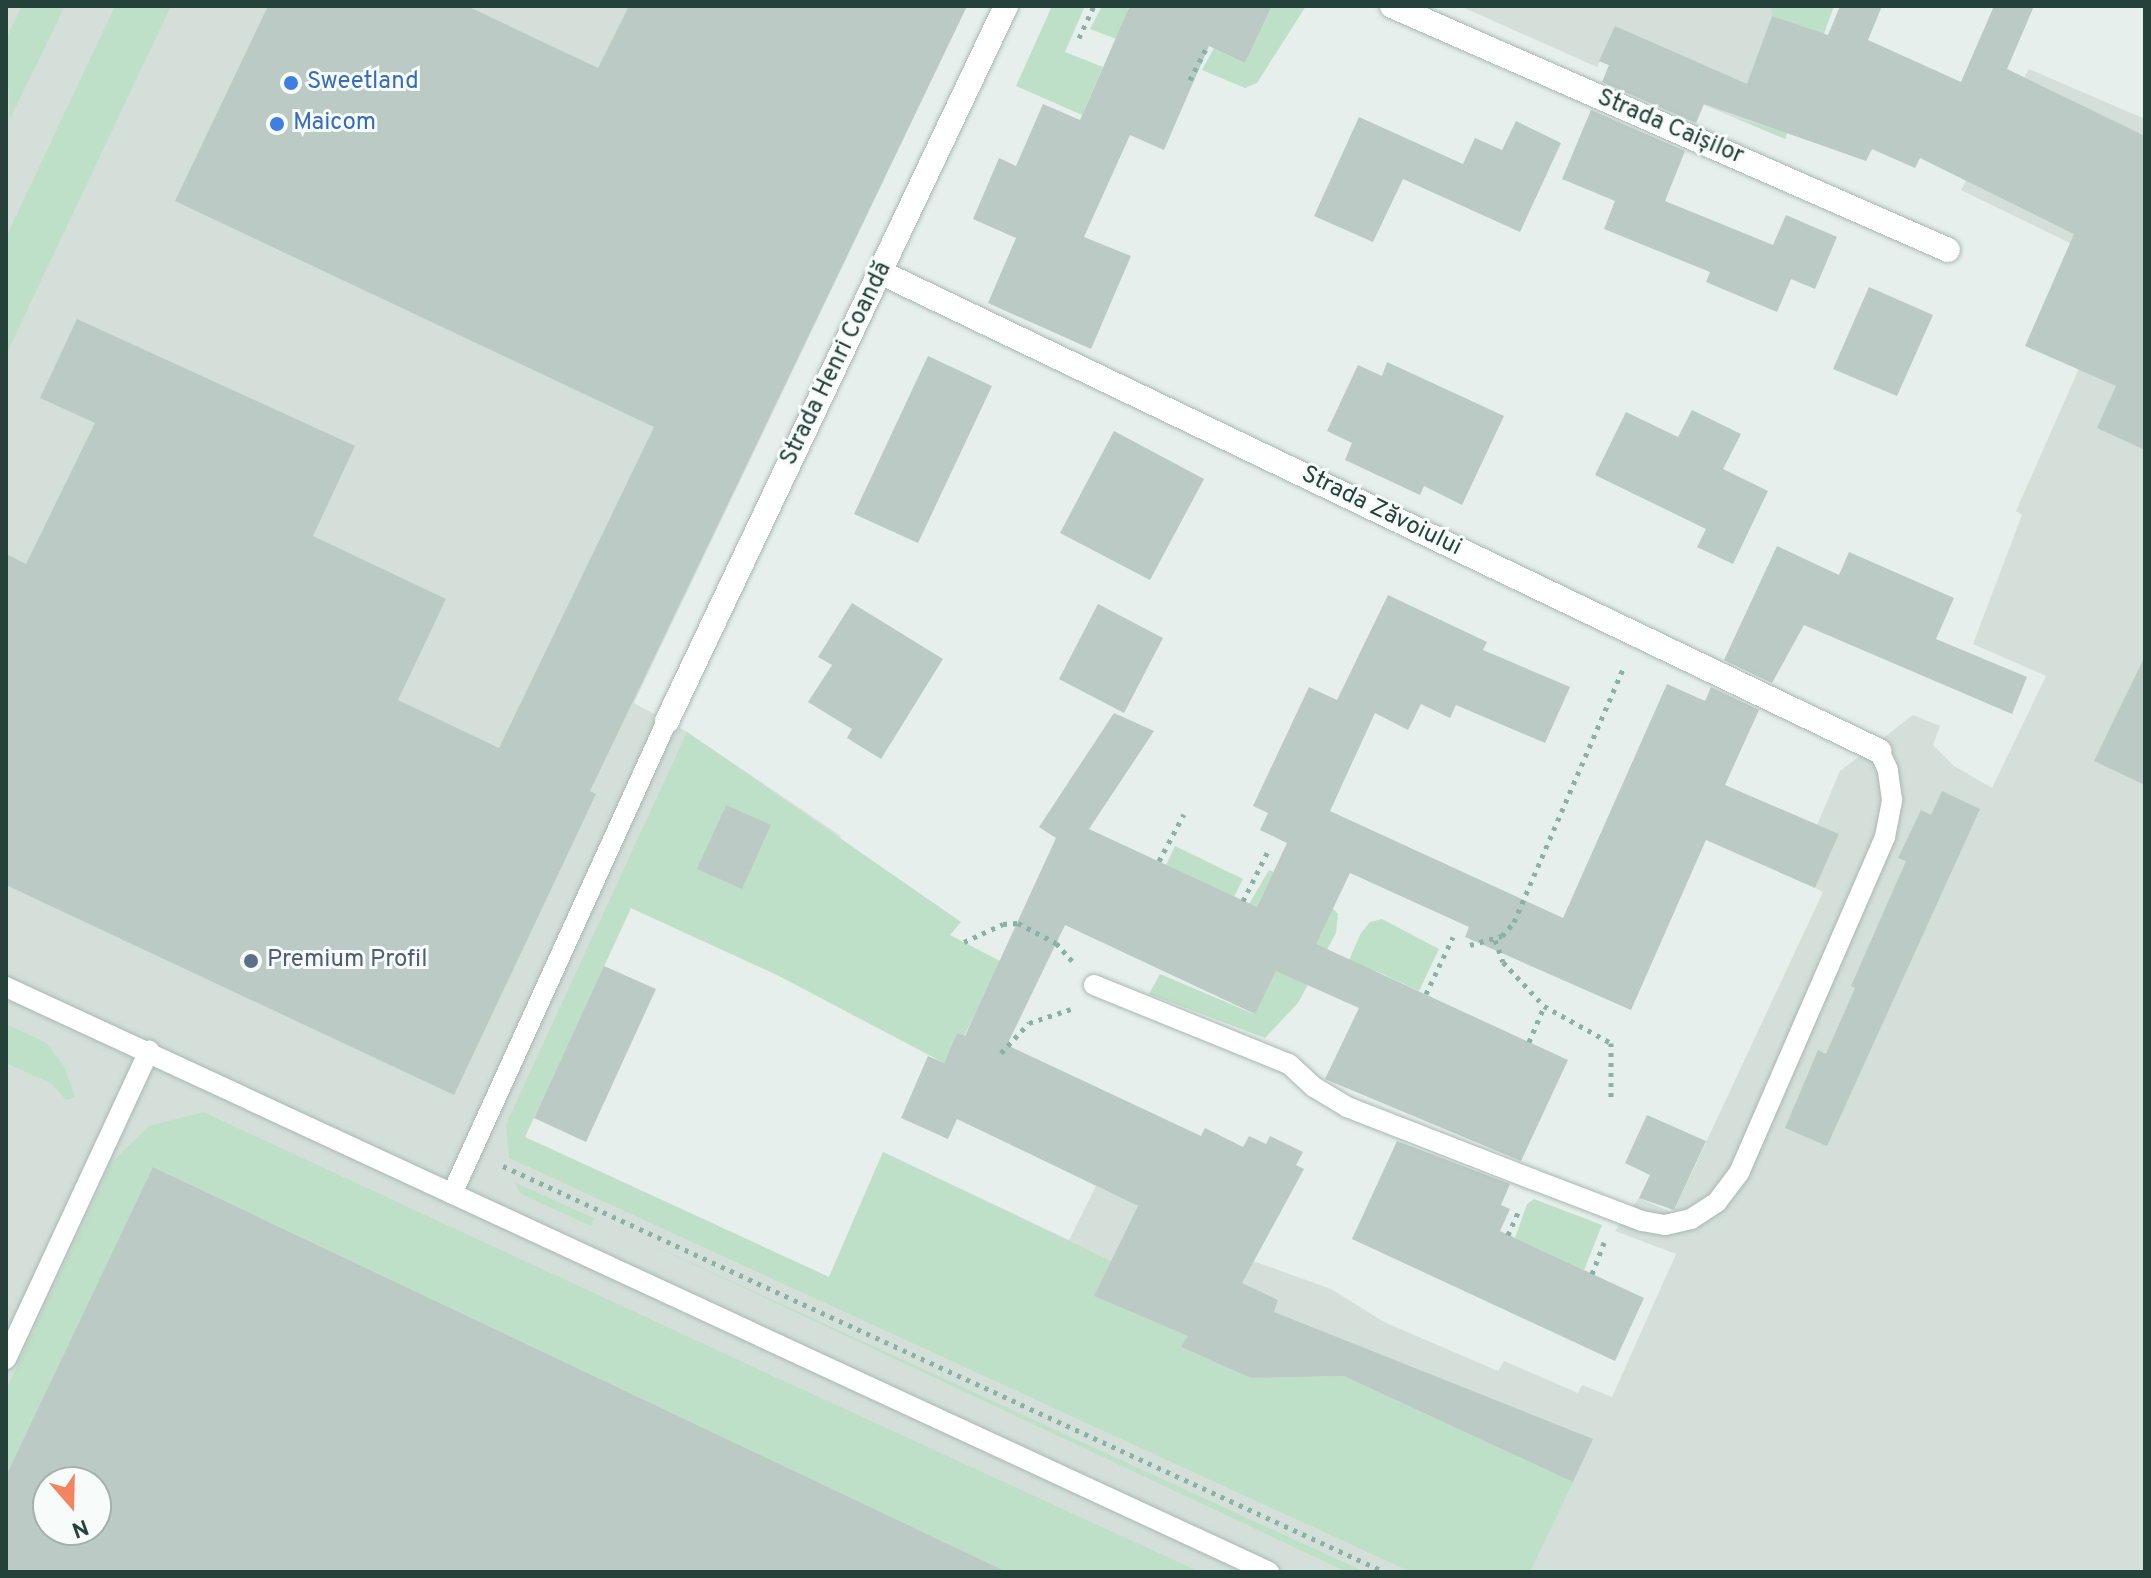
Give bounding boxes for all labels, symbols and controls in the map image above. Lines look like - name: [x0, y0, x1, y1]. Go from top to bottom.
- place label: Sweetland: [307, 69, 419, 97]
- marker: Sweetland: [282, 74, 300, 92]
- street label: Strada Caișilor: [1592, 84, 1748, 172]
- place label: Maicom: [293, 110, 376, 138]
- marker: Maicom: [268, 115, 286, 133]
- street label: Strada Henri Coandă: [775, 258, 899, 470]
- street label: Strada Zăvoiului: [1296, 461, 1466, 563]
- place label: Premium Profil: [267, 947, 427, 975]
- marker: Premium Profil: [242, 952, 260, 970]
- north arrow: [32, 1466, 112, 1546]
- text: N: [68, 1512, 92, 1543]

